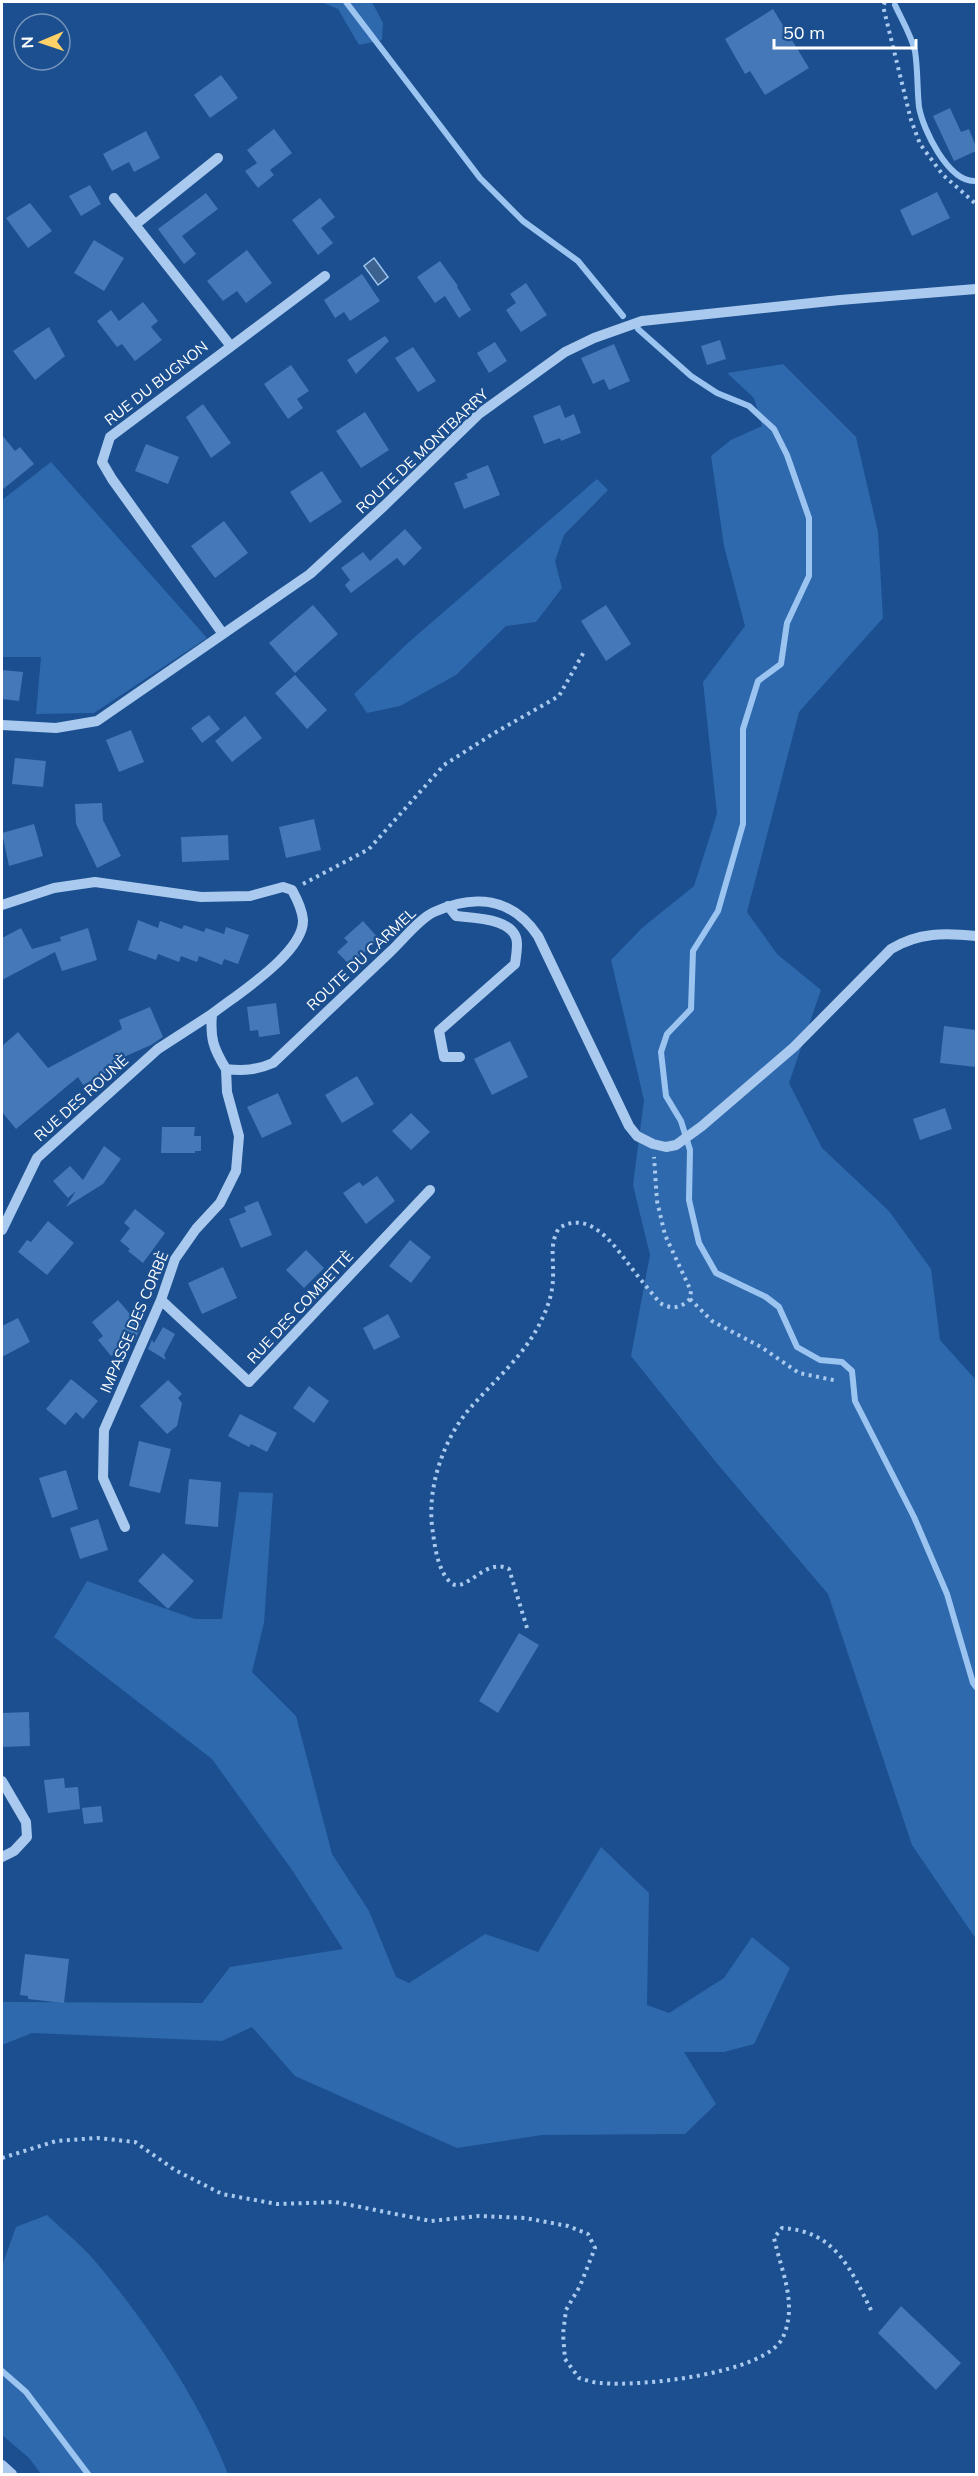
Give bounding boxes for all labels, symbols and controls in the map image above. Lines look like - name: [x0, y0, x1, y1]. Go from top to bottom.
- north arrow: [12, 12, 72, 72]
- scale bar: [774, 12, 916, 50]
- text: 50 m: [783, 21, 825, 44]
- text: N: [17, 36, 37, 49]
- street label: RUE DU BUGNON: [100, 337, 212, 429]
- street label: ROUTE DE MONTBARRY: [352, 384, 493, 517]
- street label: ROUTE DU CARMEL: [303, 904, 419, 1014]
- street label: RUE DES ROUNÈ: [30, 1051, 132, 1145]
- street label: RUE DES COMBETTÈ: [243, 1246, 357, 1367]
- street label: IMPASSE DES CORBÈ: [96, 1248, 172, 1396]

